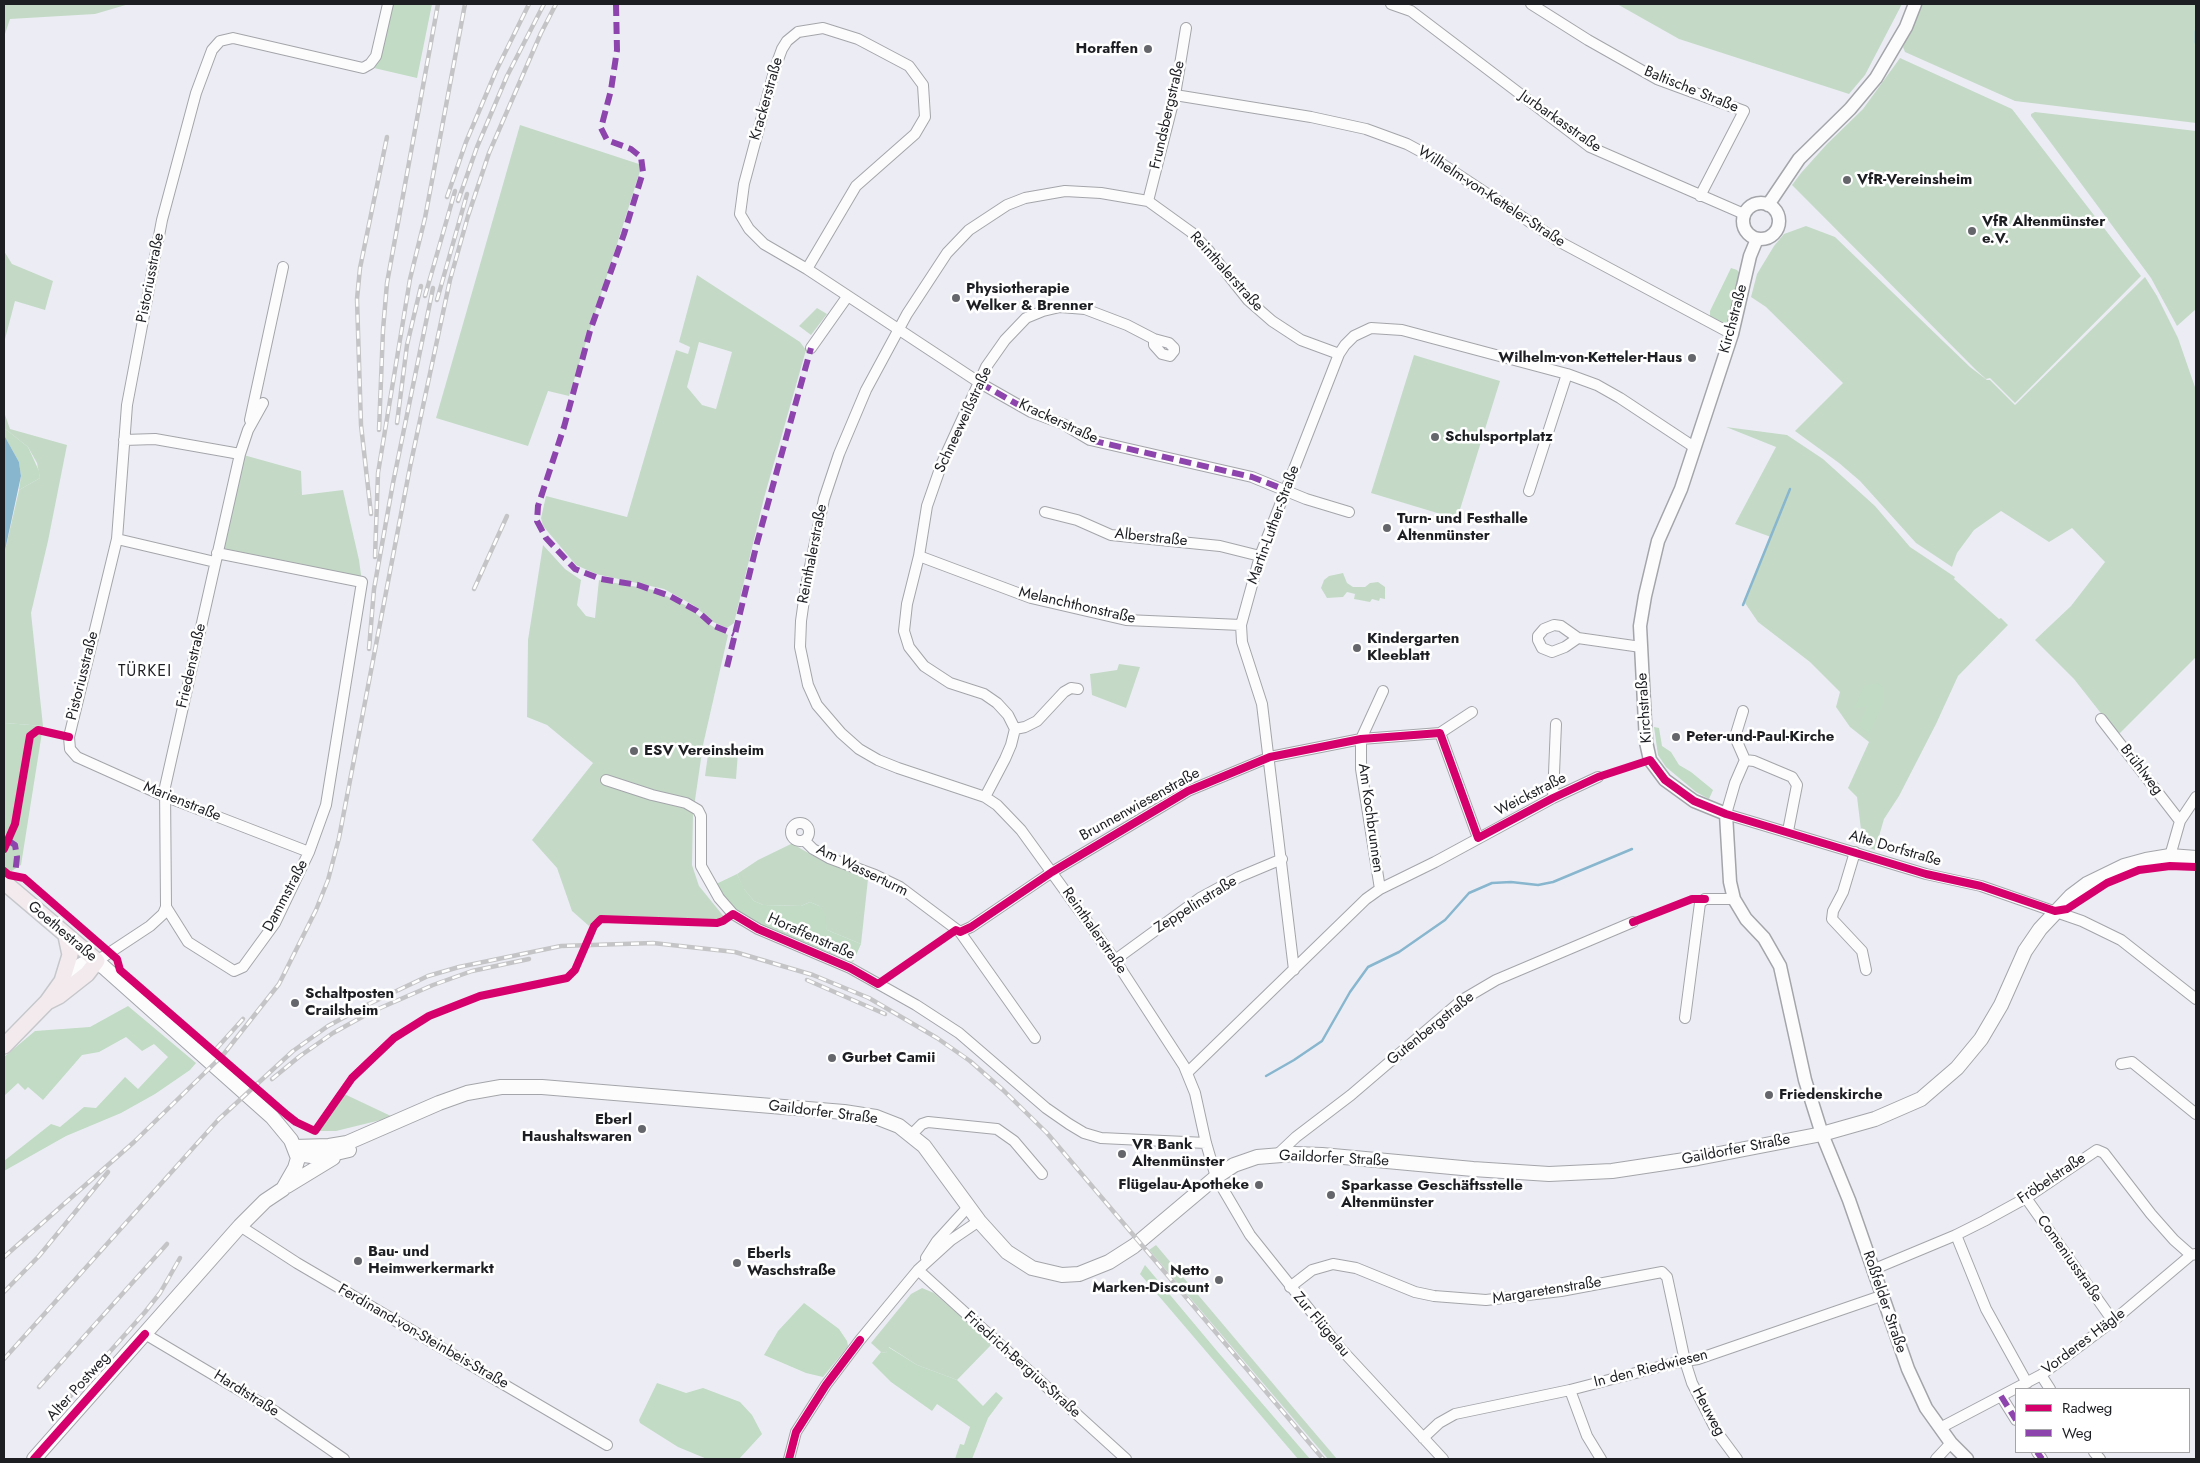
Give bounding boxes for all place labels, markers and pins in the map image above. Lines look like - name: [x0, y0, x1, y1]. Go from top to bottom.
- place label: Horaffen: [1076, 40, 1138, 58]
- marker: Horaffen: [1142, 43, 1154, 55]
- place label: VfR-Vereinsheim: [1857, 171, 1972, 189]
- marker: VfR-Vereinsheim: [1841, 174, 1853, 186]
- place label: VfR Altenmünster e.V.: [1982, 213, 2105, 248]
- marker: VfR Altenmünster e.V.: [1966, 225, 1978, 237]
- place label: Physiotherapie Welker & Brenner: [966, 280, 1093, 315]
- marker: Physiotherapie Welker & Brenner: [950, 292, 962, 304]
- place label: Wilhelm-von-Ketteler-Haus: [1498, 349, 1682, 367]
- marker: Wilhelm-von-Ketteler-Haus: [1686, 352, 1698, 364]
- place label: Schulsportplatz: [1445, 428, 1553, 446]
- marker: Schulsportplatz: [1429, 431, 1441, 443]
- place label: Turn- und Festhalle Altenmünster: [1397, 510, 1528, 545]
- marker: Turn- und Festhalle Altenmünster: [1381, 522, 1393, 534]
- place label: Kindergarten Kleeblatt: [1367, 630, 1459, 665]
- marker: Kindergarten Kleeblatt: [1351, 642, 1363, 654]
- place label: Peter-und-Paul-Kirche: [1686, 728, 1834, 746]
- marker: Peter-und-Paul-Kirche: [1670, 731, 1682, 743]
- place label: ESV Vereinsheim: [644, 742, 764, 760]
- marker: ESV Vereinsheim: [628, 745, 640, 757]
- place label: Schaltposten Crailsheim: [305, 985, 394, 1020]
- marker: Schaltposten Crailsheim: [289, 997, 301, 1009]
- place label: Gurbet Camii: [842, 1049, 935, 1067]
- marker: Gurbet Camii: [826, 1052, 838, 1064]
- place label: Friedenskirche: [1779, 1086, 1882, 1104]
- marker: Friedenskirche: [1763, 1089, 1775, 1101]
- place label: Eberl Haushaltswaren: [522, 1111, 632, 1146]
- marker: Eberl Haushaltswaren: [636, 1123, 648, 1135]
- place label: VR Bank Altenmünster: [1132, 1136, 1225, 1171]
- marker: VR Bank Altenmünster: [1116, 1148, 1128, 1160]
- place label: Flügelau-Apotheke: [1118, 1176, 1249, 1194]
- place label: Sparkasse Geschäftsstelle Altenmünster: [1341, 1177, 1523, 1212]
- marker: Flügelau-Apotheke: [1253, 1179, 1265, 1191]
- marker: Sparkasse Geschäftsstelle Altenmünster: [1325, 1189, 1337, 1201]
- place label: Bau- und Heimwerkermarkt: [368, 1243, 494, 1278]
- place label: Eberls Waschstraße: [747, 1245, 836, 1280]
- marker: Bau- und Heimwerkermarkt: [352, 1255, 364, 1267]
- marker: Eberls Waschstraße: [731, 1257, 743, 1269]
- place label: Netto Marken-Discount: [1092, 1262, 1209, 1297]
- marker: Netto Marken-Discount: [1213, 1274, 1225, 1286]

